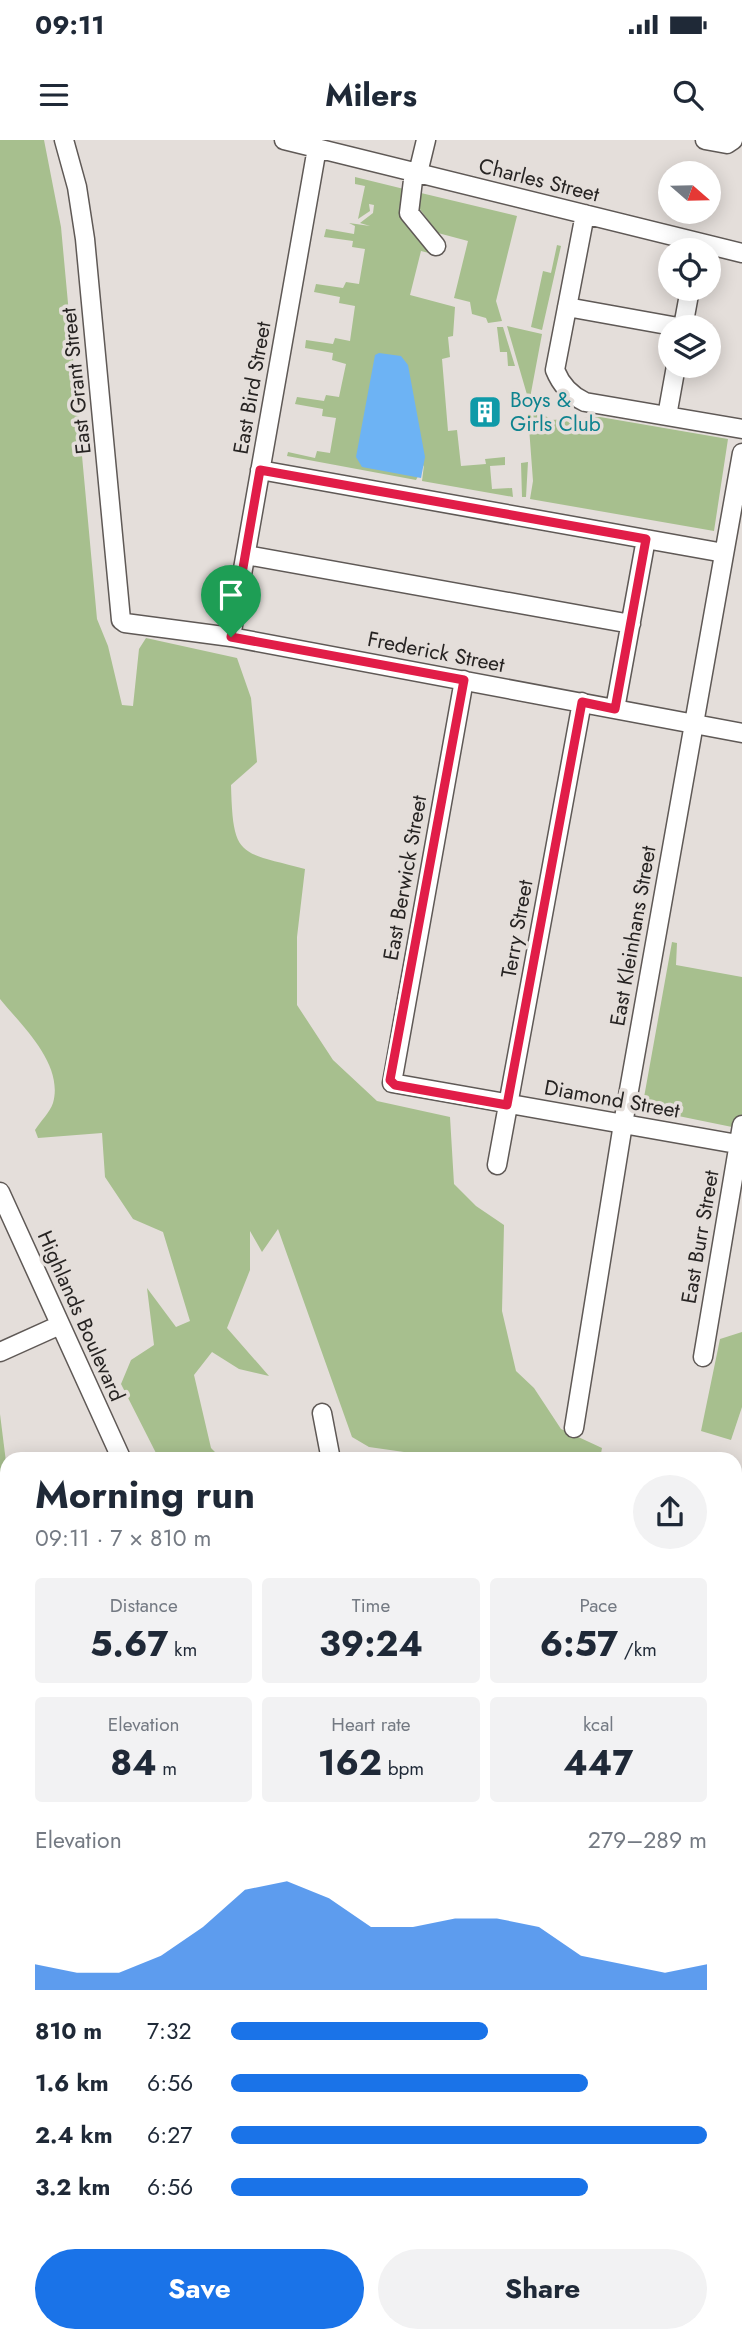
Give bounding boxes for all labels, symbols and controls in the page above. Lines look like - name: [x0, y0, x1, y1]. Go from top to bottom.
- text: 09:11: [35, 6, 104, 44]
- text: Milers: [325, 72, 417, 118]
- icon: menu: [35, 76, 73, 114]
- icon: search: [669, 76, 707, 114]
- street label: Charles Street: [476, 151, 602, 209]
- north arrow: [658, 161, 721, 224]
- map controls: [658, 161, 721, 378]
- button: locate: [658, 238, 721, 301]
- street label: East Grant Street: [53, 306, 99, 456]
- button: layers: [658, 315, 721, 378]
- street label: East Bird Street: [226, 319, 278, 457]
- place label: Boys & Girls Club: [510, 385, 601, 439]
- building icon: Boys & Girls Club: [466, 393, 504, 431]
- pin: [201, 565, 261, 637]
- icon: arrive: [212, 576, 250, 614]
- street label: Frederick Street: [365, 624, 507, 680]
- street label: East Berwick Street: [376, 793, 434, 963]
- street label: East Kleinhans Street: [602, 844, 664, 1028]
- street label: Terry Street: [494, 878, 540, 980]
- street label: Diamond Street: [542, 1072, 682, 1126]
- street label: East Burr Street: [674, 1168, 726, 1306]
- street label: Highlands Boulevard: [30, 1226, 132, 1406]
- text: Morning run: [35, 1467, 255, 1522]
- button: share: [633, 1475, 707, 1549]
- text: 09:11 · 7 × 810 m: [35, 1521, 211, 1555]
- text: Distance: [110, 1592, 178, 1619]
- text: Time: [352, 1592, 390, 1619]
- text: Pace: [579, 1592, 617, 1619]
- text: 5.67: [90, 1619, 168, 1669]
- text: 39:24: [319, 1619, 423, 1669]
- text: 6:57: [540, 1619, 618, 1669]
- text: km: [168, 1636, 197, 1663]
- text: /km: [618, 1636, 657, 1663]
- text: Elevation: [108, 1711, 180, 1738]
- text: Heart rate: [331, 1711, 411, 1738]
- text: kcal: [583, 1711, 614, 1738]
- text: 84: [110, 1738, 157, 1788]
- text: 162: [318, 1738, 382, 1788]
- text: 447: [563, 1738, 633, 1788]
- text: m: [157, 1755, 177, 1782]
- text: bpm: [382, 1755, 424, 1782]
- text: Elevation: [35, 1823, 122, 1857]
- text: 279–289 m: [588, 1823, 707, 1857]
- text: 810 m: [35, 2014, 102, 2048]
- text: 7:32: [147, 2014, 192, 2048]
- text: 1.6 km: [35, 2066, 109, 2100]
- text: 6:56: [147, 2066, 193, 2100]
- text: 2.4 km: [35, 2118, 113, 2152]
- text: 6:27: [147, 2118, 192, 2152]
- text: 3.2 km: [35, 2170, 110, 2204]
- text: 6:56: [147, 2170, 193, 2204]
- button: Save: [35, 2249, 364, 2329]
- button: Share: [378, 2249, 707, 2329]

